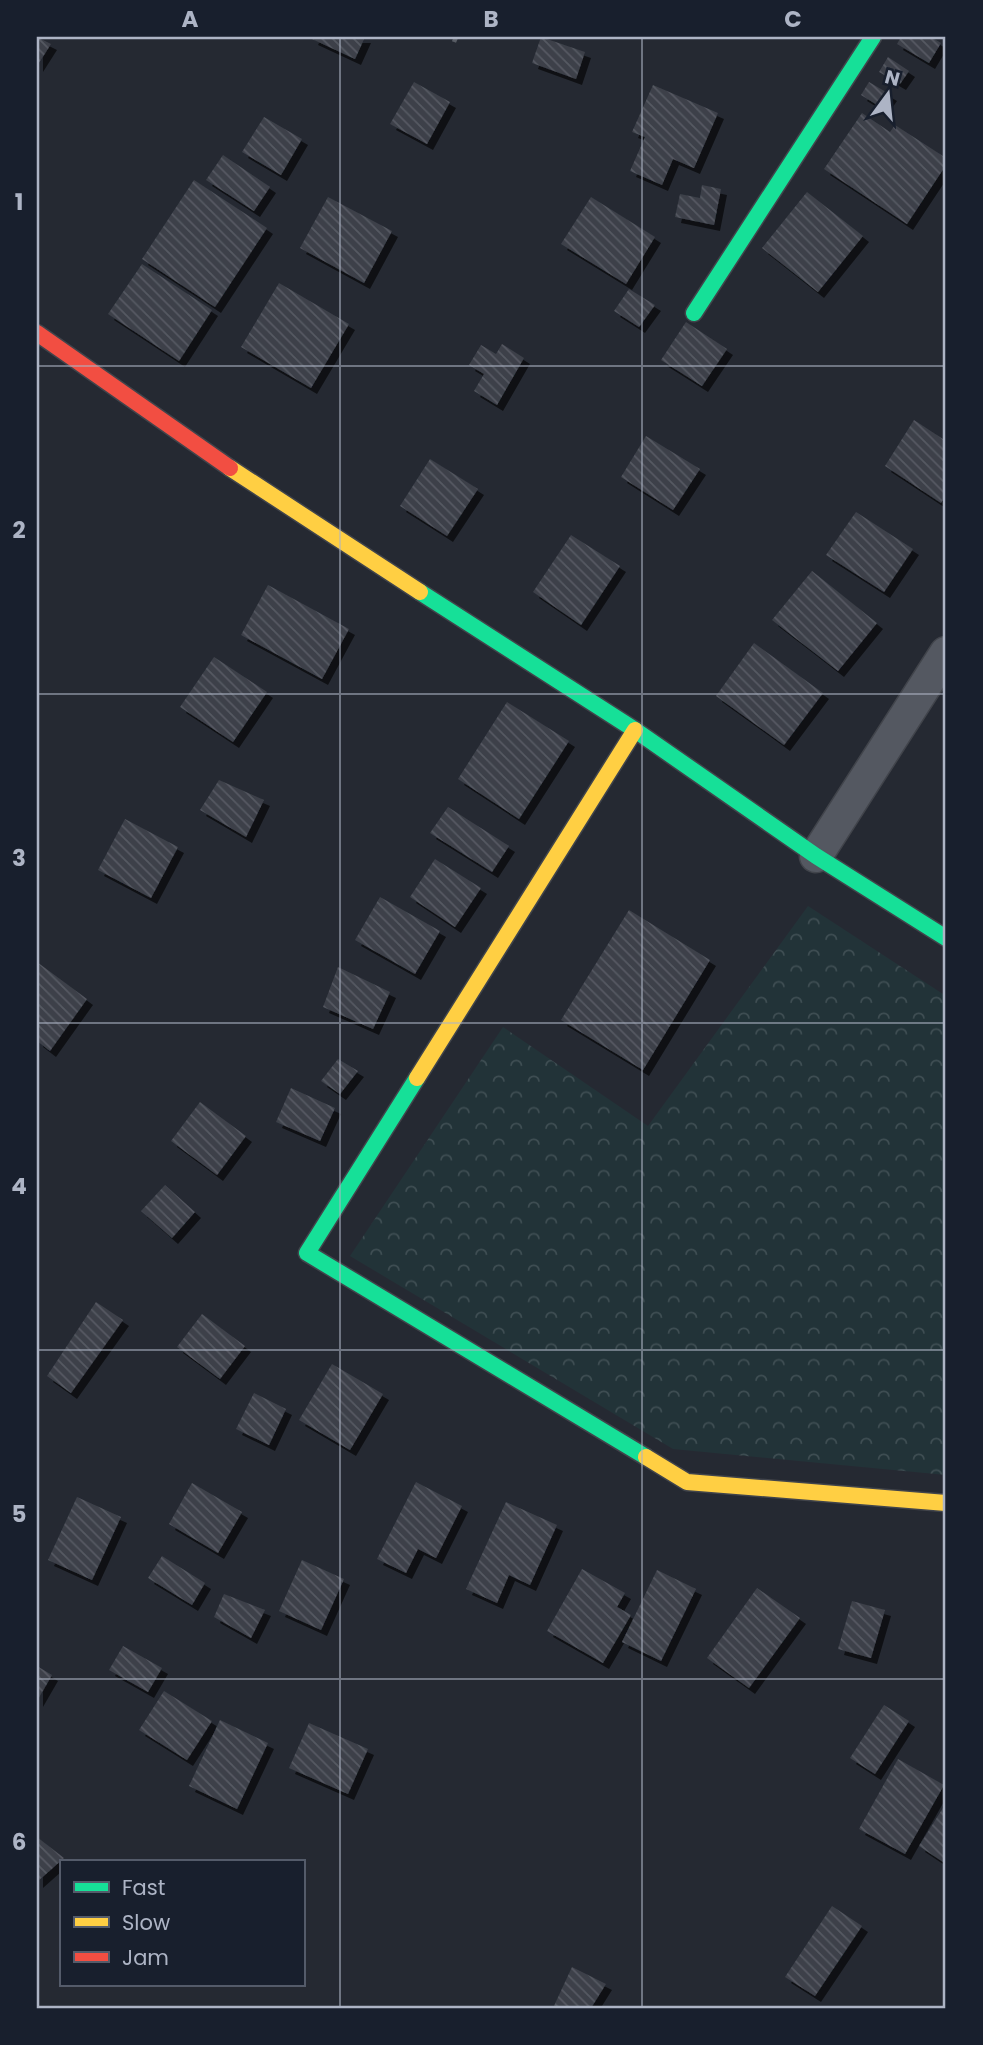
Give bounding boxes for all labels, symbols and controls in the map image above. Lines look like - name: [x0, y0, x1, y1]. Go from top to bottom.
- text: A: [182, 3, 199, 35]
- text: B: [483, 3, 499, 35]
- text: C: [784, 3, 802, 35]
- north arrow: [853, 60, 923, 130]
- text: N: [882, 63, 903, 93]
- text: 1: [15, 186, 23, 218]
- text: 2: [12, 514, 26, 546]
- text: 3: [12, 842, 26, 874]
- text: 4: [11, 1170, 27, 1202]
- text: 5: [12, 1498, 26, 1530]
- text: 6: [12, 1826, 26, 1858]
- legend: [60, 1860, 304, 1986]
- text: Fast: [122, 1873, 165, 1902]
- text: Slow: [122, 1908, 170, 1937]
- text: Jam: [122, 1943, 169, 1972]

